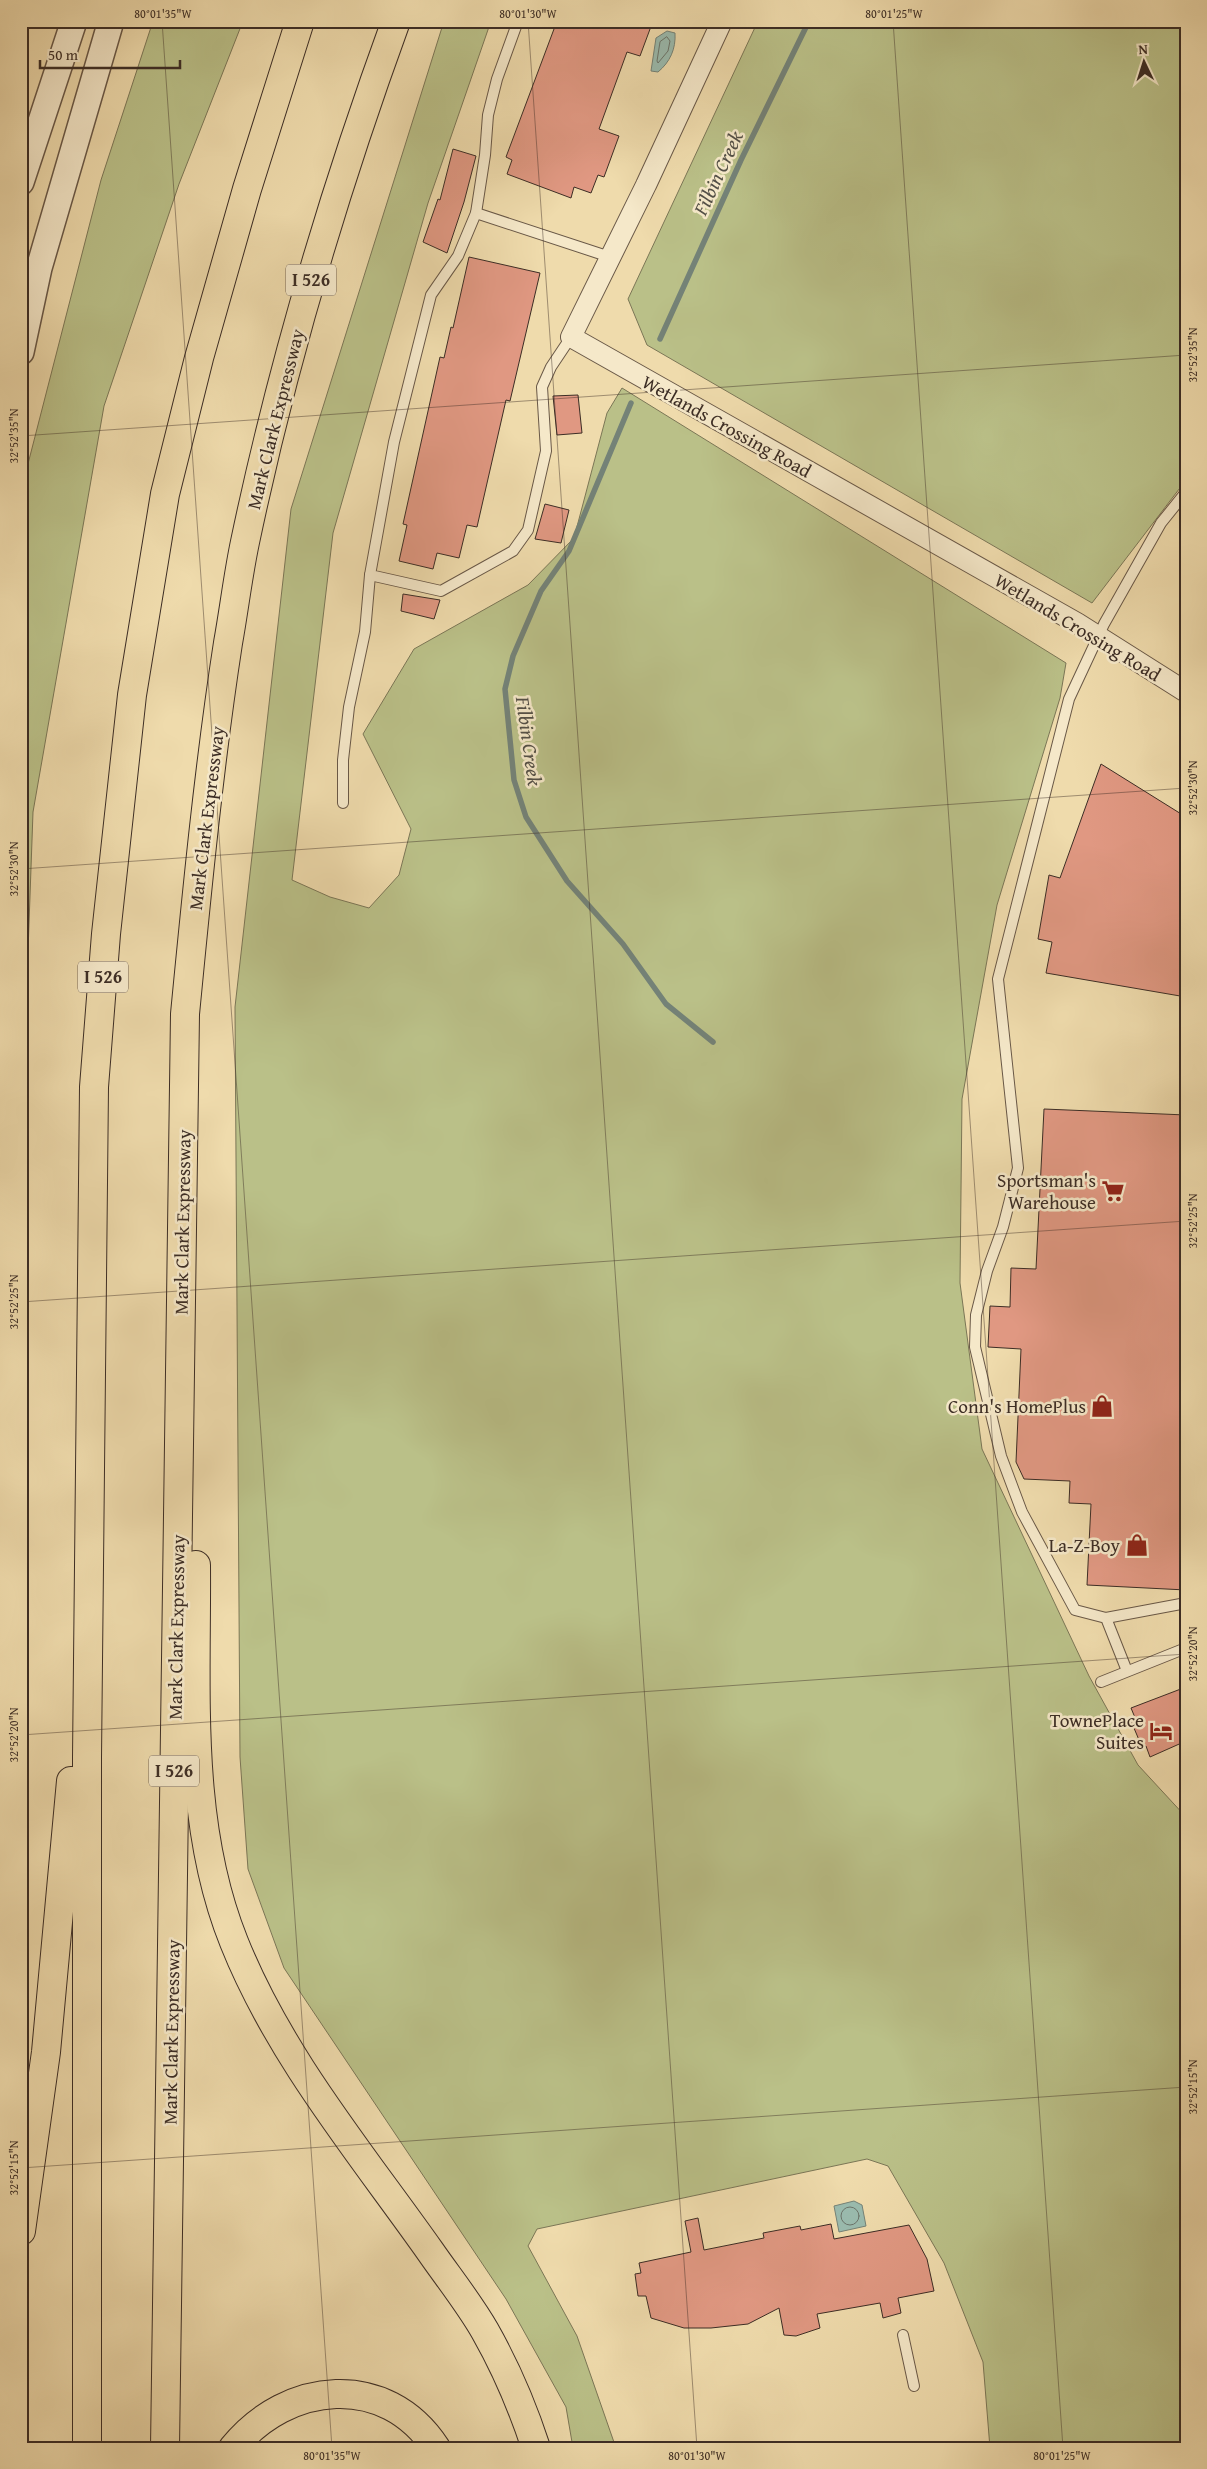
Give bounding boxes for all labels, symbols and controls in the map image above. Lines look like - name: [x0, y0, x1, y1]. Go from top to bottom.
- text: 80°01'35"W: [134, 5, 193, 22]
- text: 80°01'30"W: [499, 5, 558, 22]
- text: 80°01'25"W: [865, 5, 924, 22]
- scale bar: [40, 38, 180, 70]
- north arrow: [1120, 38, 1170, 88]
- text: N: [1138, 39, 1149, 59]
- text: 50 m: [48, 44, 79, 65]
- water label: Filbin Creek: [685, 125, 750, 221]
- road number: I 526: [286, 264, 336, 296]
- street label: Mark Clark Expressway: [239, 325, 311, 512]
- text: 32°52'35"N: [1184, 327, 1201, 383]
- street label: Wetlands Crossing Road: [637, 368, 818, 485]
- text: 32°52'35"N: [5, 408, 22, 464]
- street label: Wetlands Crossing Road: [989, 566, 1167, 688]
- water label: Filbin Creek: [509, 693, 550, 788]
- street label: Mark Clark Expressway: [181, 724, 231, 912]
- text: 32°52'30"N: [1184, 760, 1201, 816]
- text: 32°52'30"N: [5, 841, 22, 897]
- road number: I 526: [78, 962, 128, 992]
- street label: Mark Clark Expressway: [166, 1129, 198, 1315]
- place label: Sportsman's Warehouse: [997, 1166, 1096, 1216]
- supermarket icon: Sportsman's Warehouse: [1100, 1178, 1126, 1204]
- text: 32°52'25"N: [1184, 1193, 1201, 1249]
- text: 32°52'25"N: [5, 1274, 22, 1330]
- place label: Conn's HomePlus: [948, 1392, 1086, 1420]
- shop icon: Conn's HomePlus: [1089, 1393, 1115, 1419]
- place label: La-Z-Boy: [1049, 1531, 1121, 1559]
- shop icon: La-Z-Boy: [1124, 1532, 1150, 1558]
- street label: Mark Clark Expressway: [160, 1534, 192, 1720]
- text: 32°52'20"N: [1184, 1626, 1201, 1682]
- place label: TownePlace Suites: [1050, 1706, 1144, 1756]
- text: 32°52'20"N: [5, 1707, 22, 1763]
- hotel icon: TownePlace Suites: [1148, 1718, 1174, 1744]
- road number: I 526: [149, 1755, 199, 1786]
- street label: Mark Clark Expressway: [155, 1939, 187, 2125]
- text: 32°52'15"N: [1184, 2059, 1201, 2115]
- text: 32°52'15"N: [5, 2140, 22, 2196]
- text: 80°01'35"W: [303, 2447, 362, 2464]
- text: 80°01'30"W: [668, 2447, 727, 2464]
- text: 80°01'25"W: [1033, 2447, 1092, 2464]

